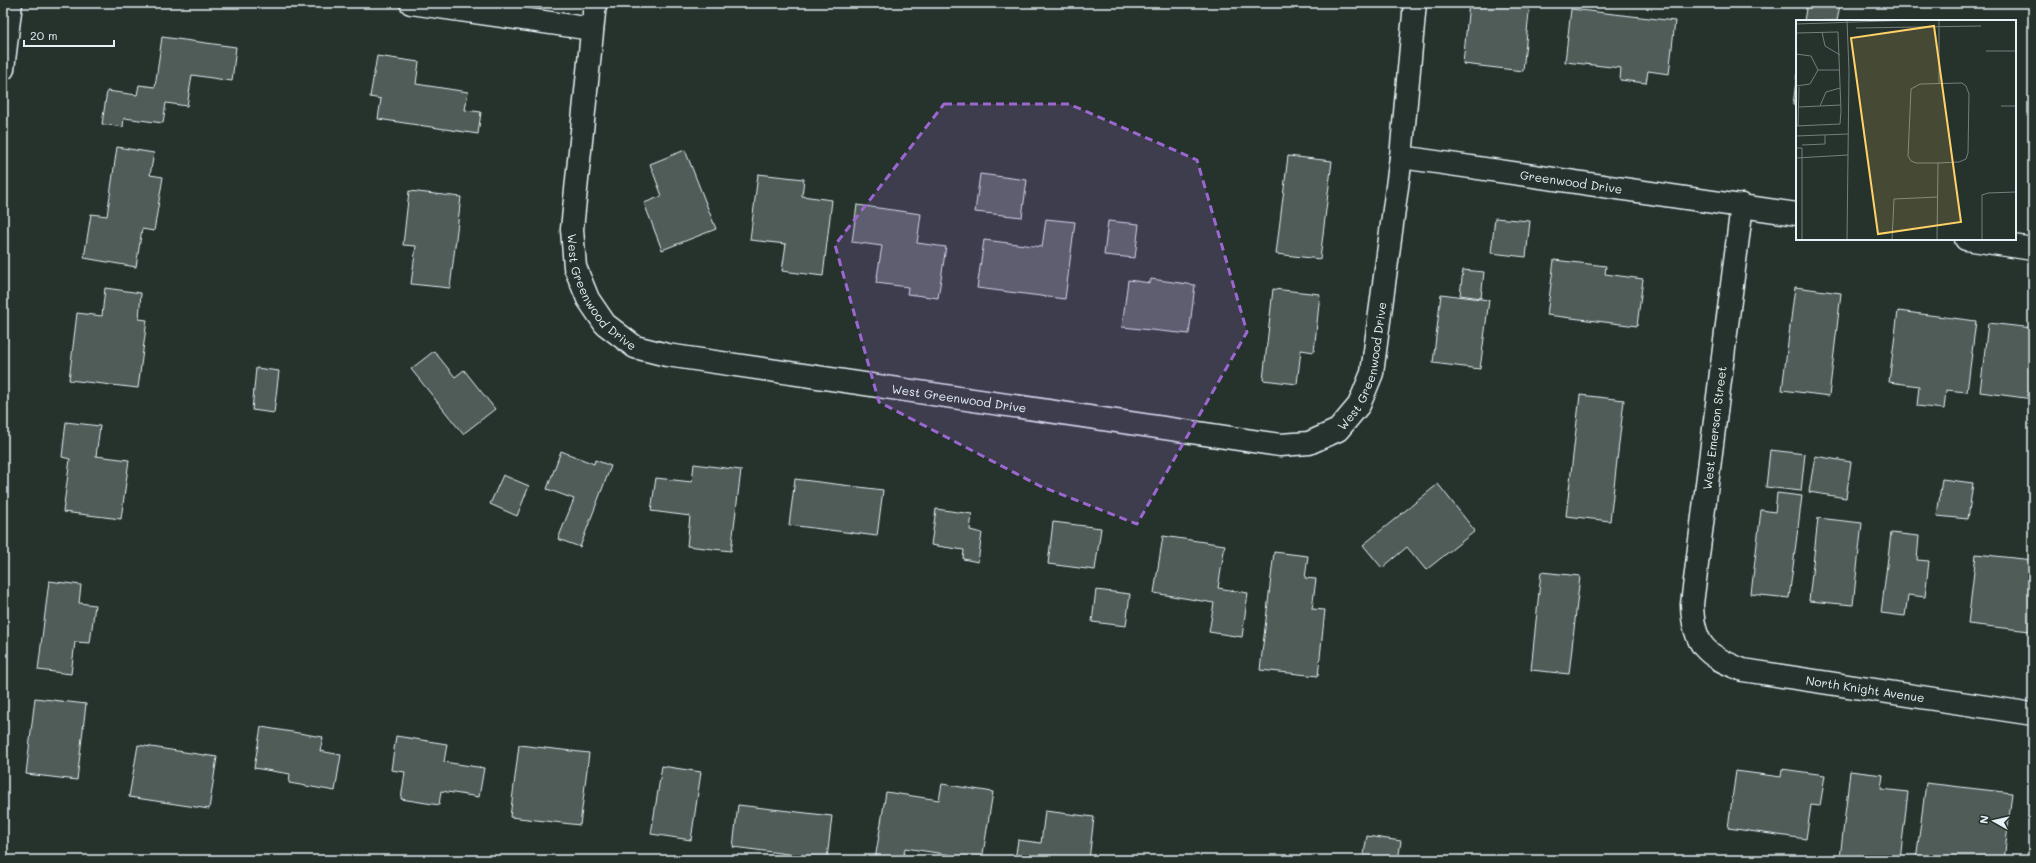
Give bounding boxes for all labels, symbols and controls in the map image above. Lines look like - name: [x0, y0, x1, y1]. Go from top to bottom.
- inset map: [1796, 20, 2016, 240]
- scale bar: [24, 22, 114, 48]
- text: 20 m: [30, 27, 58, 43]
- street label: Greenwood Drive: [1519, 166, 1623, 197]
- street label: West Greenwood Drive: [564, 233, 640, 353]
- street label: West Greenwood Drive: [1334, 301, 1389, 433]
- street label: West Emerson Street: [1698, 365, 1730, 491]
- street label: West Greenwood Drive: [890, 380, 1028, 416]
- street label: North Knight Avenue: [1805, 672, 1926, 705]
- north arrow: [1974, 801, 2014, 841]
- text: N: [1976, 814, 1992, 825]

